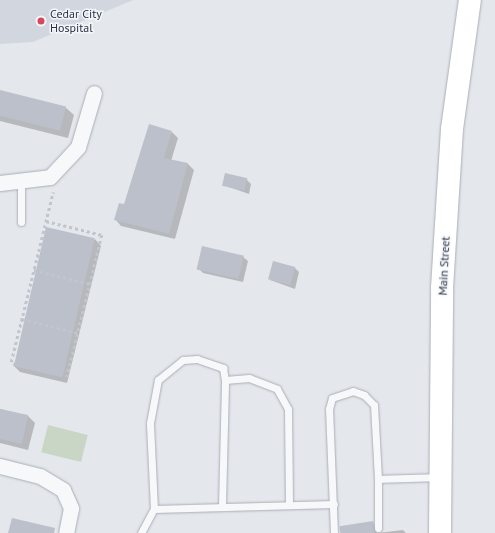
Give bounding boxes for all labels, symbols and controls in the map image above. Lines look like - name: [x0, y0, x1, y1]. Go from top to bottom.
- place label: Cedar City Hospital: [50, 7, 102, 35]
- marker: Cedar City Hospital: [35, 15, 47, 27]
- street label: Main Street: [435, 236, 453, 296]

